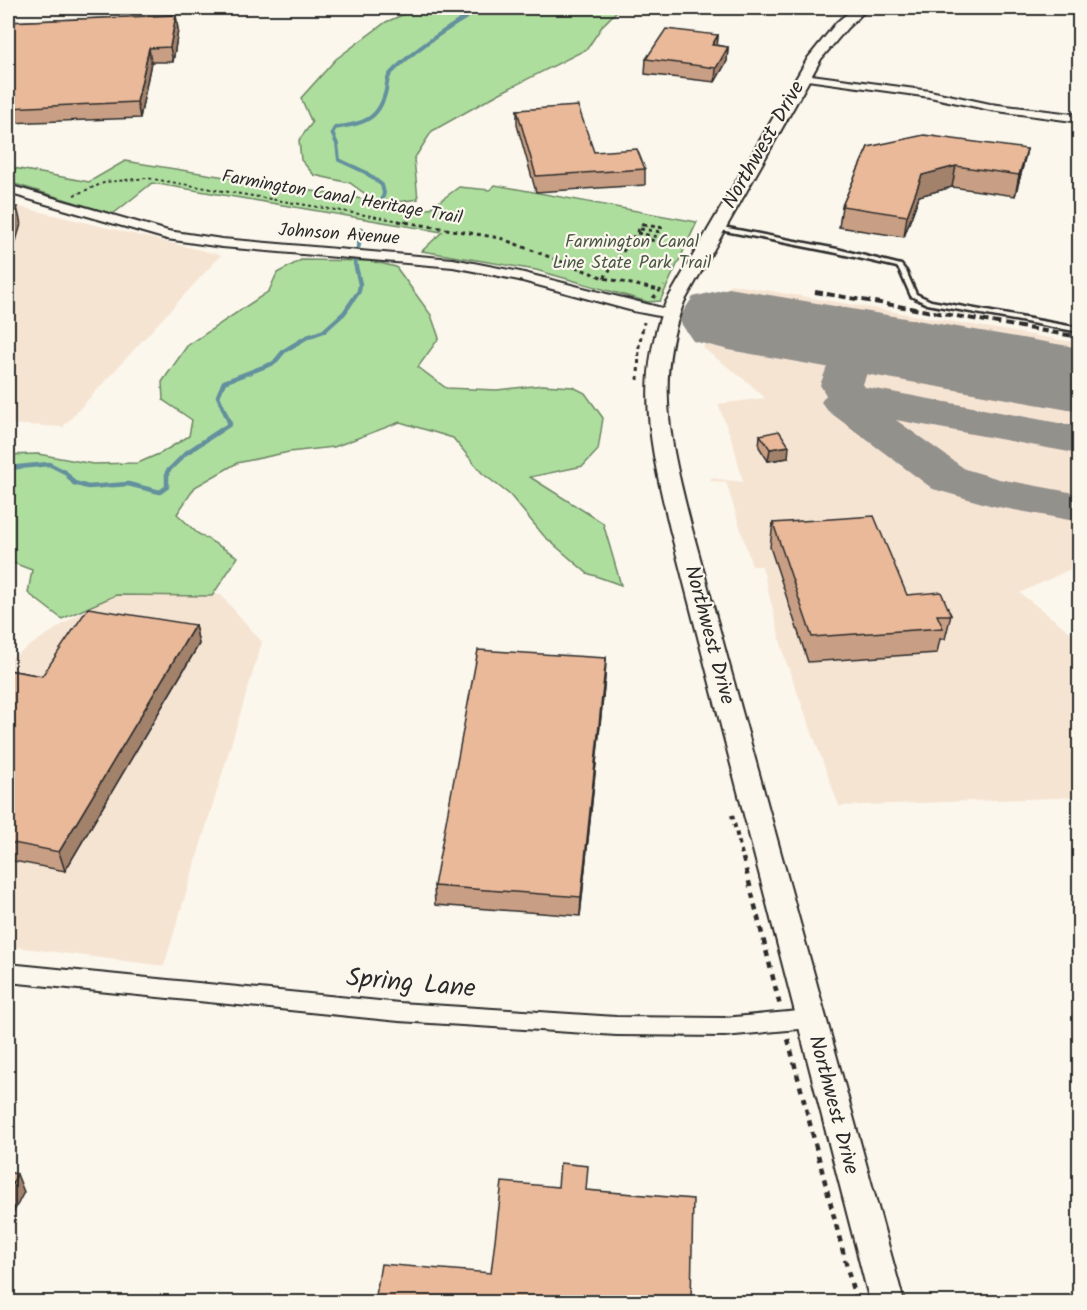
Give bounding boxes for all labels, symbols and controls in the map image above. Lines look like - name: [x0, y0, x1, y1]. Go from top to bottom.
- street label: Northwest Drive: [714, 74, 814, 215]
- street label: Farmington Canal Heritage Trail: [219, 163, 465, 234]
- street label: Johnson Avenue: [277, 216, 401, 254]
- park label: Farmington Canal Line State Park Trail: [553, 228, 712, 278]
- street label: Northwest Drive: [675, 562, 744, 709]
- street label: Spring Lane: [345, 957, 478, 1011]
- street label: Northwest Drive: [799, 1032, 868, 1179]

